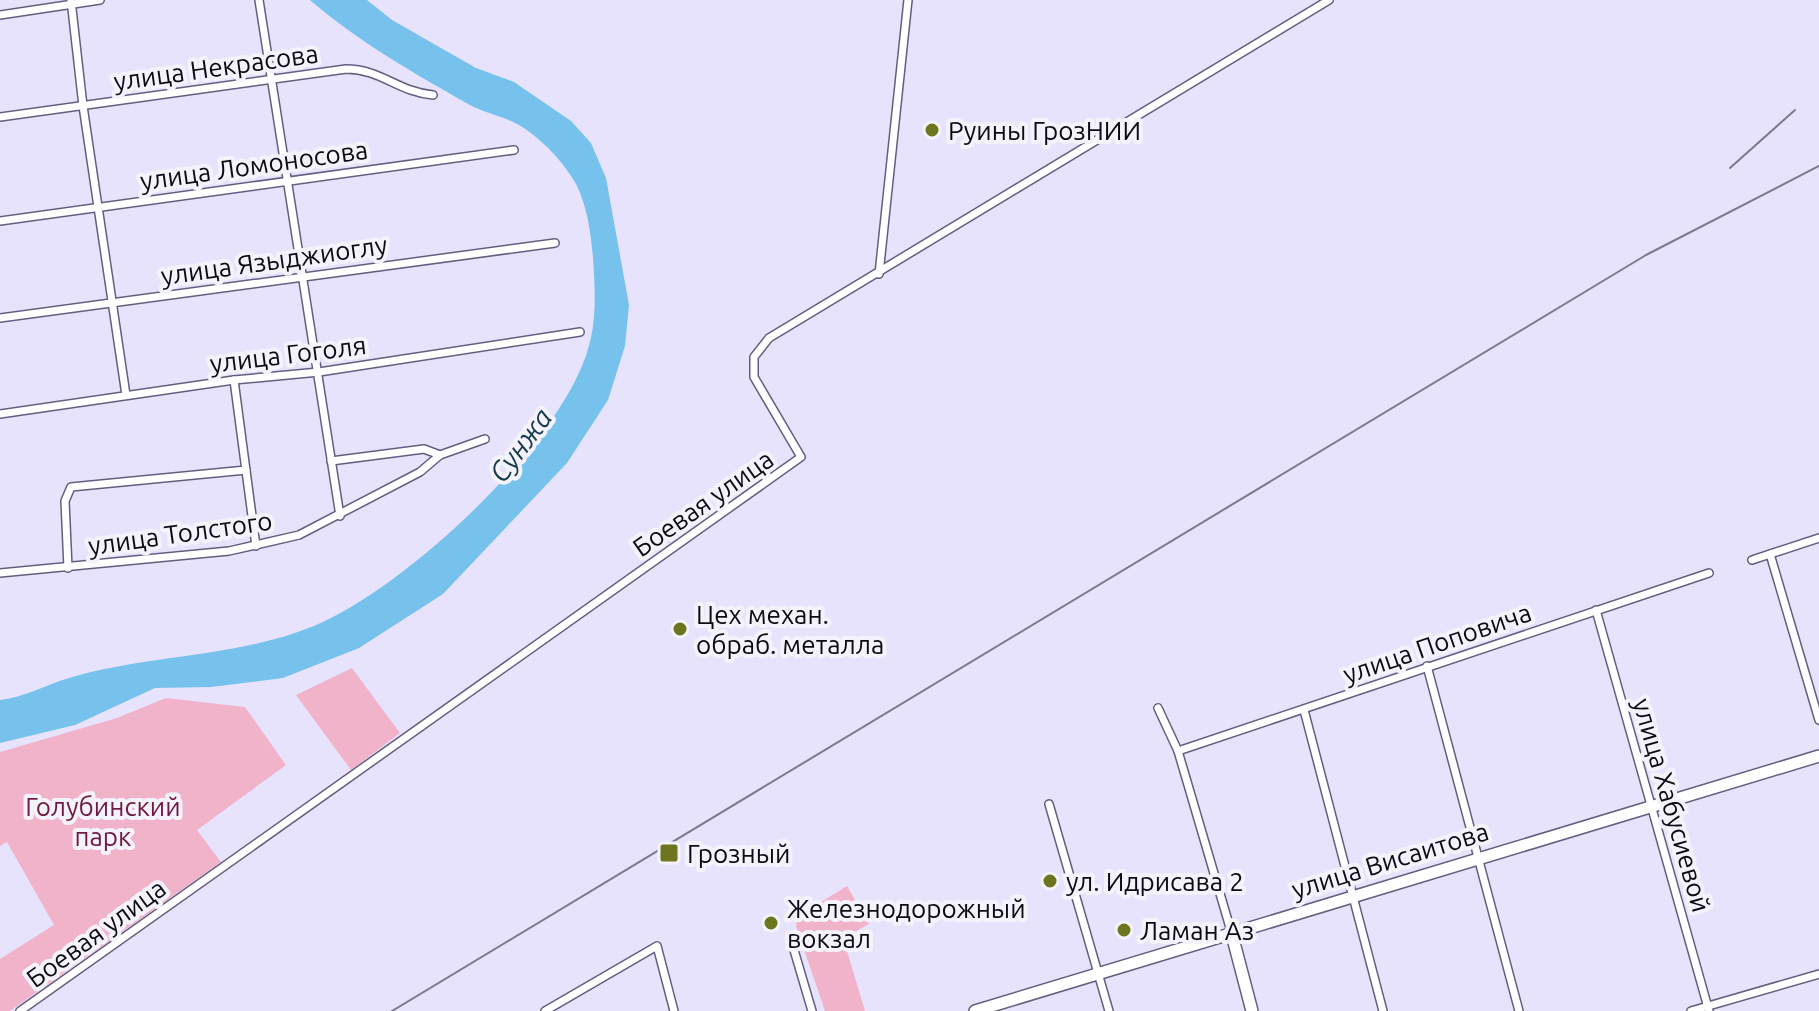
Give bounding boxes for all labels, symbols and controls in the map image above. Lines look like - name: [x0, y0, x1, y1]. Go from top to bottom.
- street label: улица Некрасова: [112, 38, 320, 96]
- place label: Руины ГрозНИИ: [948, 116, 1141, 145]
- marker: Руины ГрозНИИ: [923, 121, 941, 139]
- street label: улица Ломоносова: [138, 135, 370, 195]
- street label: улица Языджиоглу: [159, 230, 389, 290]
- street label: улица Гоголя: [208, 330, 368, 378]
- water label: Сунжа: [482, 402, 558, 488]
- street label: Боевая улица: [627, 444, 779, 562]
- street label: улица Толстого: [86, 506, 274, 560]
- street label: улица Поповича: [1339, 597, 1535, 689]
- place label: Цех механ. обраб. металла: [696, 600, 884, 659]
- marker: Цех механ. обраб. металла: [671, 620, 689, 638]
- street label: улица Хабусиевой: [1628, 695, 1716, 915]
- park label: Голубинский парк: [25, 792, 181, 851]
- street label: улица Висаитова: [1288, 816, 1492, 904]
- place label: Грозный: [687, 839, 790, 868]
- marker: Грозный: [658, 842, 680, 864]
- place label: ул. Идрисава 2: [1066, 867, 1244, 896]
- marker: ул. Идрисава 2: [1041, 872, 1059, 890]
- street label: Боевая улица: [21, 873, 171, 993]
- place label: Железнодорожный вокзал: [787, 894, 1026, 953]
- marker: Железнодорожный вокзал: [762, 914, 780, 932]
- place label: Ламан Аз: [1140, 916, 1254, 945]
- marker: Ламан Аз: [1115, 921, 1133, 939]

